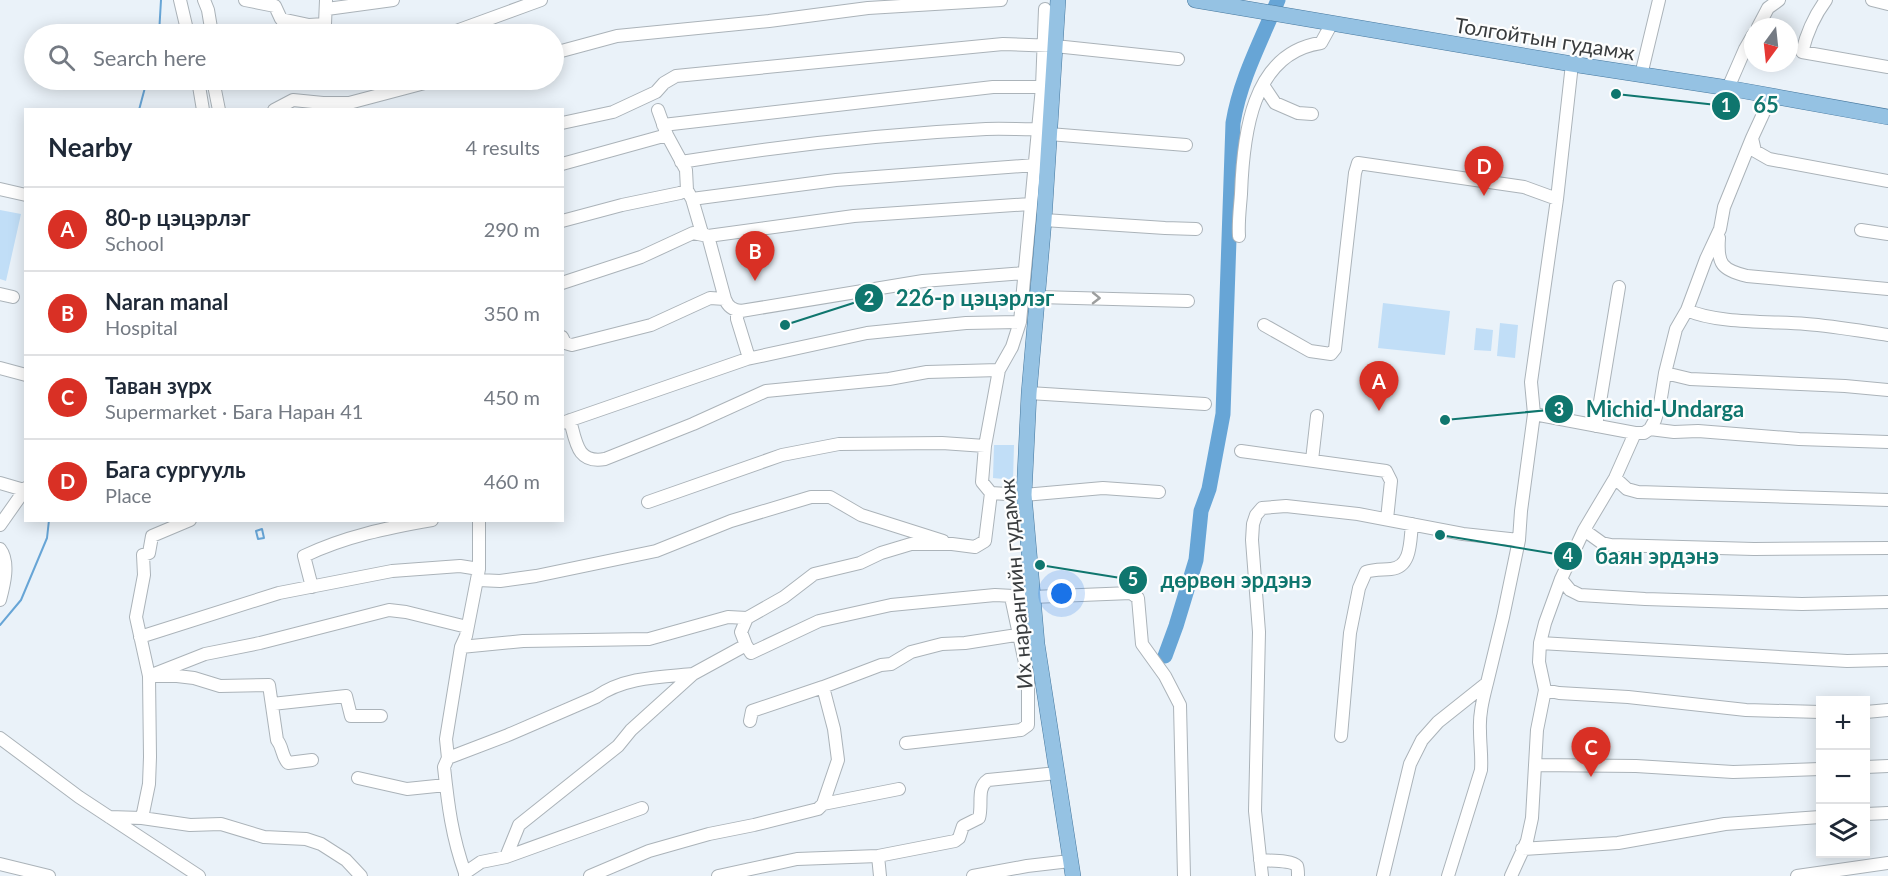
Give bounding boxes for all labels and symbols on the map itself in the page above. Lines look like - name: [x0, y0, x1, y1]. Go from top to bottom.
- street label: Толгойтын гудамж: [1453, 11, 1637, 65]
- north arrow: [1744, 18, 1798, 72]
- callout: 65: [1711, 86, 1791, 126]
- text: 65: [1753, 91, 1779, 118]
- text: 1: [1721, 94, 1731, 116]
- pin: D: [1464, 146, 1504, 196]
- pin: B: [736, 232, 774, 281]
- callout: 226-р цэцэрлэг: [854, 278, 1067, 318]
- text: 226-р цэцэрлэг: [896, 284, 1054, 311]
- text: 2: [864, 287, 874, 309]
- one-way arrow: [1092, 292, 1101, 304]
- pin: A: [1360, 362, 1398, 411]
- callout: Michid-Undarga: [1544, 389, 1757, 429]
- text: Michid-Undarga: [1586, 395, 1744, 422]
- text: 3: [1554, 398, 1564, 420]
- street label: Их нарангийн гудамж: [993, 477, 1037, 690]
- callout: баян эрдэнэ: [1553, 536, 1731, 576]
- text: баян эрдэнэ: [1595, 542, 1719, 569]
- text: 4: [1563, 544, 1573, 566]
- callout: дөрвөн эрдэнэ: [1118, 560, 1323, 600]
- text: дөрвөн эрдэнэ: [1160, 566, 1312, 593]
- text: 5: [1128, 568, 1138, 590]
- your location: [1047, 579, 1076, 608]
- pin: C: [1572, 728, 1610, 777]

